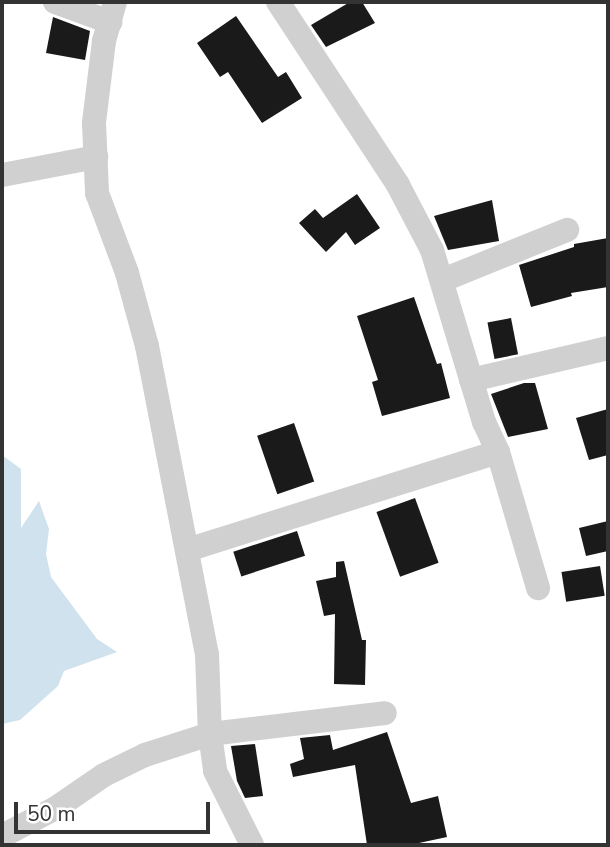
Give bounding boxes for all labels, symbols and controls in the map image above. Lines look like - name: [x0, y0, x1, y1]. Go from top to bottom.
- scale bar: [18, 788, 214, 832]
- text: 50 m: [27, 800, 76, 828]

